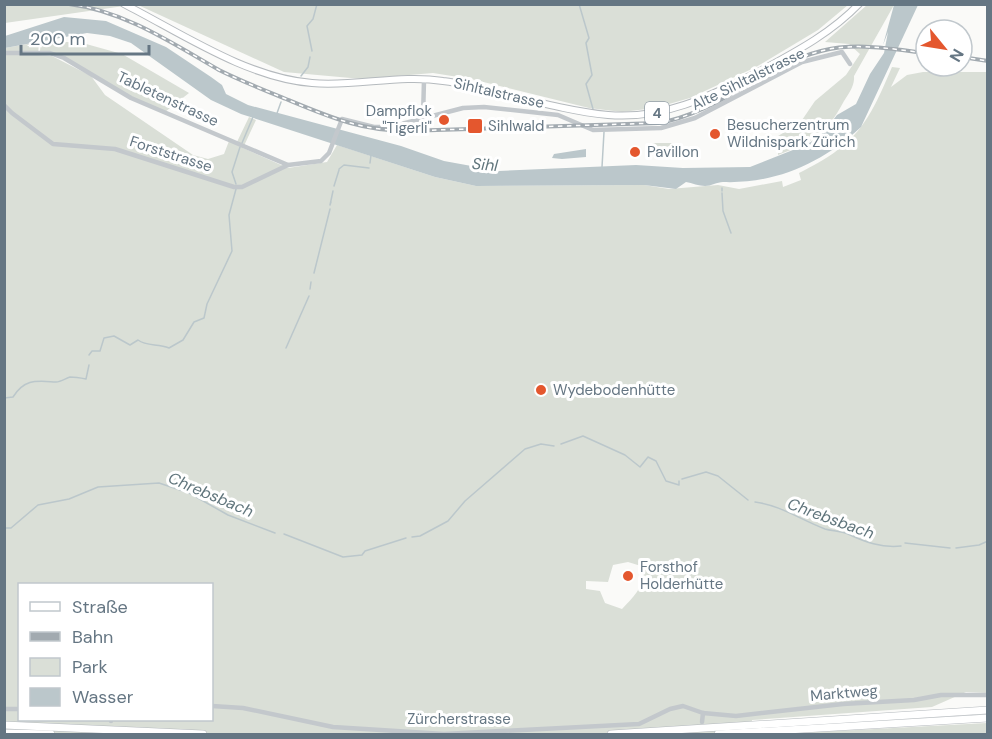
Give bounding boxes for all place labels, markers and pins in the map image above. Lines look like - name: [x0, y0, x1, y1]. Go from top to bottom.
- place label: Dampflok "Tigerli": [366, 101, 432, 138]
- marker: Dampflok "Tigerli": [437, 113, 451, 127]
- place label: Besucherzentrum Wildnispark Zürich: [727, 115, 855, 152]
- place label: Sihlwald: [488, 116, 544, 136]
- marker: Sihlwald: [466, 117, 484, 135]
- marker: Besucherzentrum Wildnispark Zürich: [708, 127, 722, 141]
- place label: Pavillon: [647, 142, 699, 162]
- marker: Pavillon: [628, 145, 642, 159]
- place label: Wydebodenhütte: [553, 380, 675, 400]
- marker: Wydebodenhütte: [534, 383, 548, 397]
- place label: Forsthof Holderhütte: [640, 557, 723, 594]
- marker: Forsthof Holderhütte: [621, 569, 635, 583]

